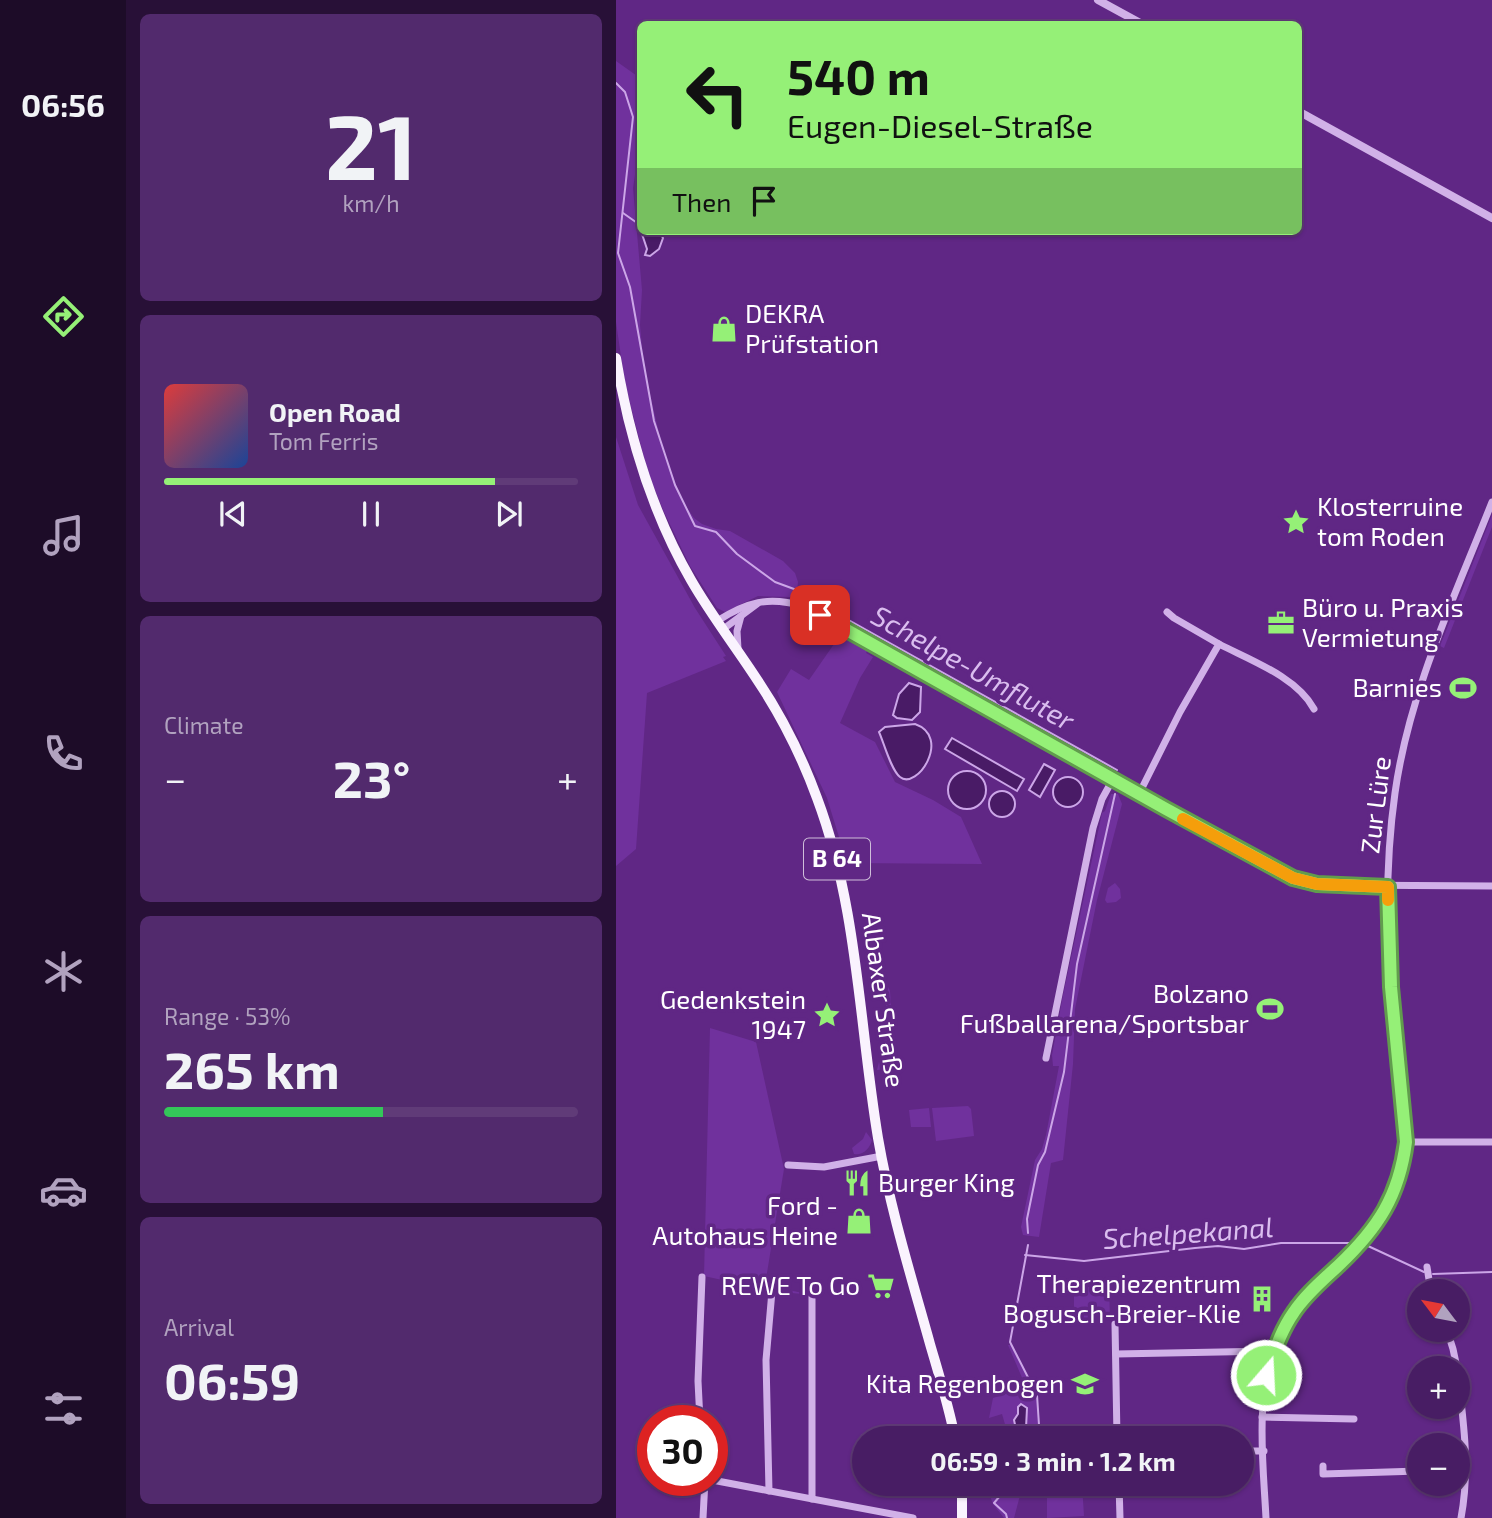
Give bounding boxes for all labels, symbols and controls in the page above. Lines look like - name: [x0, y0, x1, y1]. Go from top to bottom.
- text: 540 m: [787, 46, 930, 105]
- icon: left: [672, 49, 763, 140]
- text: 06:56: [21, 85, 105, 123]
- text: 21: [325, 89, 417, 198]
- text: Eugen-Diesel-Straße: [787, 106, 1093, 144]
- icon: arrive: [745, 182, 783, 220]
- text: Then: [672, 186, 731, 217]
- text: km/h: [342, 189, 400, 217]
- icon: directions: [39, 292, 88, 341]
- place label: DEKRA Prüfstation: [745, 297, 879, 358]
- shop icon: DEKRA Prüfstation: [709, 314, 739, 344]
- text: Open Road: [269, 396, 401, 427]
- text: Tom Ferris: [269, 427, 378, 455]
- place label: Klosterruine tom Roden: [1317, 490, 1463, 551]
- icon: previous: [214, 495, 252, 533]
- icon: pause: [352, 495, 390, 533]
- icon: next: [490, 495, 528, 533]
- place icon: Klosterruine tom Roden: [1281, 507, 1311, 537]
- icon: music: [39, 511, 88, 560]
- pin: [790, 585, 850, 645]
- place label: Büro u. Praxis Vermietung: [1302, 591, 1464, 652]
- icon: arrive: [801, 596, 839, 634]
- water label: Schelpe-Umfluter: [866, 597, 1082, 737]
- office icon: Büro u. Praxis Vermietung: [1266, 608, 1296, 638]
- place label: Barnies: [1352, 671, 1442, 702]
- sports icon: Barnies: [1448, 673, 1478, 703]
- text: Climate: [164, 711, 244, 739]
- icon: phone: [39, 729, 88, 778]
- text: 23°: [333, 746, 410, 808]
- text: −: [164, 755, 186, 801]
- text: +: [557, 755, 578, 801]
- street label: Zur Lüre: [1353, 755, 1396, 855]
- road number: B 64: [804, 838, 870, 880]
- street label: Albaxer Straße: [857, 910, 912, 1089]
- icon: climate: [39, 947, 88, 996]
- place label: Bolzano Fußballarena/Sportsbar: [960, 977, 1249, 1038]
- place label: Gedenkstein 1947: [660, 983, 806, 1044]
- sports icon: Bolzano Fußballarena/Sportsbar: [1255, 994, 1285, 1024]
- place icon: Gedenkstein 1947: [812, 1000, 842, 1030]
- text: Range · 53%: [164, 1002, 291, 1030]
- text: 265 km: [164, 1037, 340, 1099]
- icon: car: [39, 1166, 88, 1215]
- place label: Burger King: [878, 1166, 1015, 1197]
- restaurant icon: Burger King: [842, 1168, 872, 1198]
- place label: Ford - Autohaus Heine: [652, 1189, 838, 1250]
- shop icon: Ford - Autohaus Heine: [844, 1206, 874, 1236]
- water label: Schelpekanal: [1102, 1209, 1274, 1255]
- place label: Therapiezentrum Bogusch-Breier-Klie: [1003, 1267, 1241, 1328]
- place label: REWE To Go: [721, 1269, 860, 1300]
- supermarket icon: REWE To Go: [866, 1271, 896, 1301]
- north arrow: [1407, 1279, 1470, 1342]
- map controls: [1407, 1279, 1470, 1496]
- building icon: Therapiezentrum Bogusch-Breier-Klie: [1247, 1284, 1277, 1314]
- text: Arrival: [164, 1313, 234, 1341]
- position arrow: [1229, 1338, 1303, 1412]
- text: 06:59: [164, 1348, 300, 1410]
- button: +: [1407, 1356, 1470, 1419]
- place label: Kita Regenbogen: [866, 1367, 1064, 1398]
- school or university icon: Kita Regenbogen: [1070, 1369, 1100, 1399]
- icon: filters: [39, 1384, 88, 1433]
- speed limit sign: 30: [637, 1405, 728, 1496]
- button: −: [1407, 1433, 1470, 1496]
- text: 06:59 · 3 min · 1.2 km: [930, 1445, 1176, 1476]

